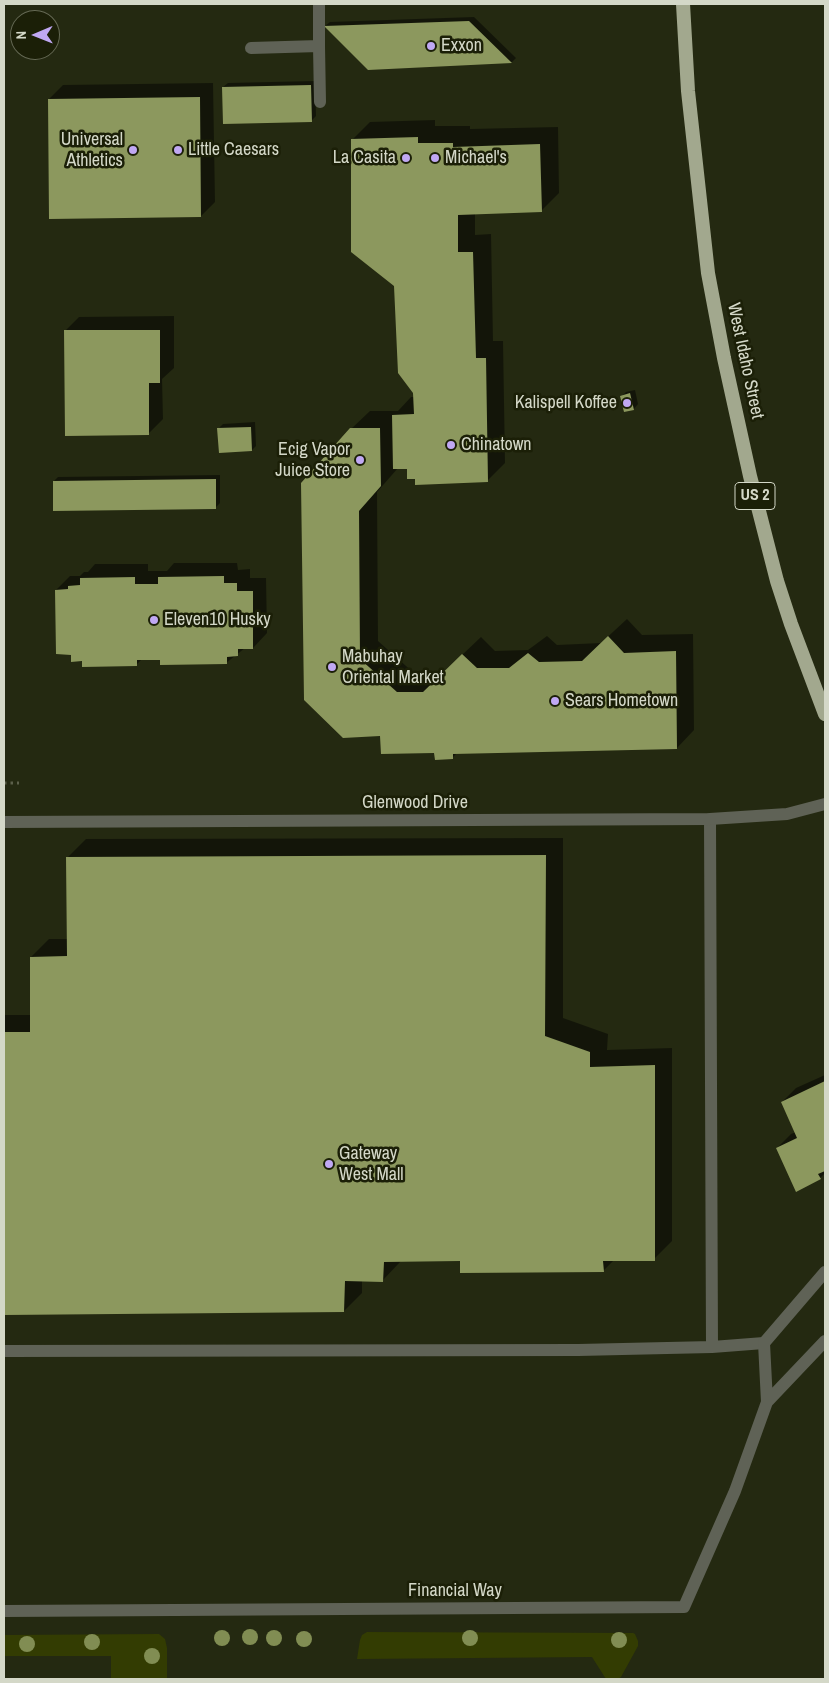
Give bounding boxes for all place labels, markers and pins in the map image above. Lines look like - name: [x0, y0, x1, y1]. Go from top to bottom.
- place label: Exxon: [441, 35, 482, 57]
- marker: Exxon: [425, 40, 437, 52]
- place label: Universal Athletics: [61, 129, 123, 172]
- place label: Little Caesars: [188, 139, 279, 161]
- marker: Universal Athletics: [127, 144, 139, 156]
- marker: Little Caesars: [172, 144, 184, 156]
- place label: La Casita: [333, 147, 396, 169]
- place label: Michael's: [445, 147, 507, 169]
- marker: La Casita: [400, 152, 412, 164]
- marker: Michael's: [429, 152, 441, 164]
- place label: Kalispell Koffee: [515, 392, 617, 414]
- marker: Kalispell Koffee: [621, 397, 633, 409]
- place label: Chinatown: [461, 434, 532, 456]
- place label: Ecig Vapor Juice Store: [275, 439, 350, 482]
- marker: Chinatown: [445, 439, 457, 451]
- marker: Ecig Vapor Juice Store: [354, 454, 366, 466]
- place label: Eleven10 Husky: [164, 609, 271, 631]
- marker: Eleven10 Husky: [148, 614, 160, 626]
- place label: Mabuhay Oriental Market: [342, 646, 444, 689]
- marker: Mabuhay Oriental Market: [326, 661, 338, 673]
- place label: Sears Hometown: [565, 690, 678, 712]
- marker: Sears Hometown: [549, 695, 561, 707]
- place label: Gateway West Mall: [339, 1143, 404, 1186]
- marker: Gateway West Mall: [323, 1158, 335, 1170]

